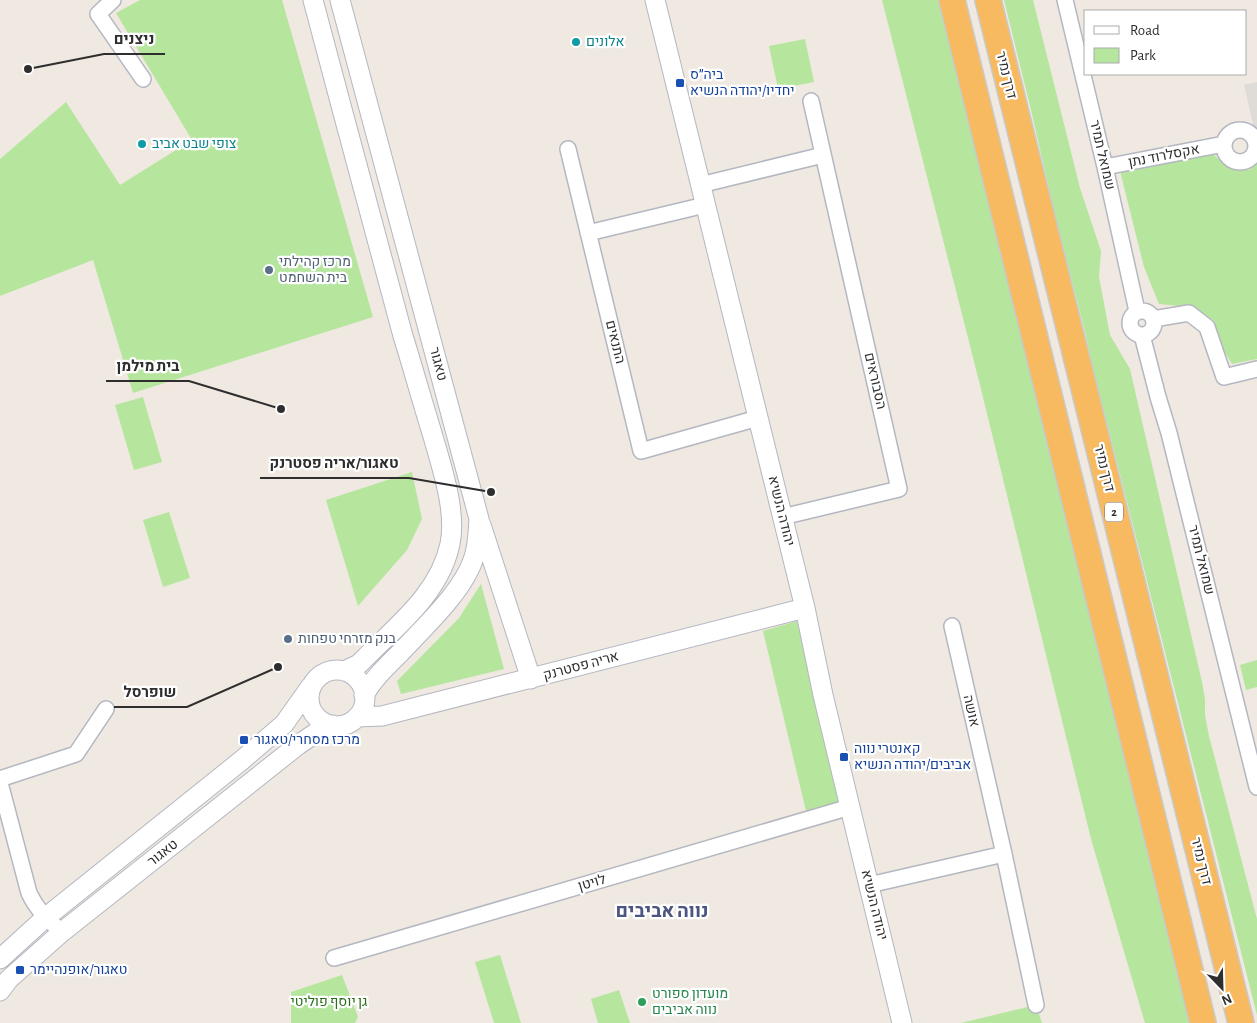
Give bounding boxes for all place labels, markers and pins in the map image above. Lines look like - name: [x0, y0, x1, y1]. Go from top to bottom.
- callout: ניצנים: [104, 24, 165, 54]
- place label: אלונים: [586, 35, 625, 49]
- marker: אלונים: [570, 36, 582, 48]
- place label: ביה״ס יחדיו/יהודה הנשיא: [690, 68, 794, 98]
- marker: ביה״ס יחדיו/יהודה הנשיא: [674, 77, 686, 89]
- place label: צופי שבט אביב: [152, 137, 237, 151]
- marker: צופי שבט אביב: [136, 138, 148, 150]
- place label: מרכז קהילתי בית השחמט: [279, 255, 351, 285]
- marker: מרכז קהילתי בית השחמט: [263, 264, 275, 276]
- callout: בית מילמן: [106, 351, 189, 381]
- callout: טאגור/אריה פסטרנק: [260, 448, 409, 478]
- place label: בנק מזרחי טפחות: [298, 632, 397, 646]
- marker: בנק מזרחי טפחות: [282, 633, 294, 645]
- callout: שופרסל: [114, 677, 187, 707]
- place label: מרכז מסחרי/טאגור: [254, 733, 360, 747]
- marker: מרכז מסחרי/טאגור: [238, 734, 250, 746]
- place label: קאנטרי נווה אביבים/יהודה הנשיא: [854, 742, 971, 772]
- marker: קאנטרי נווה אביבים/יהודה הנשיא: [838, 751, 850, 763]
- place label: טאגור/אופנהיימר: [30, 963, 127, 977]
- marker: טאגור/אופנהיימר: [14, 964, 26, 976]
- place label: מועדון ספורט נווה אביבים: [652, 987, 728, 1017]
- marker: מועדון ספורט נווה אביבים: [636, 996, 648, 1008]

